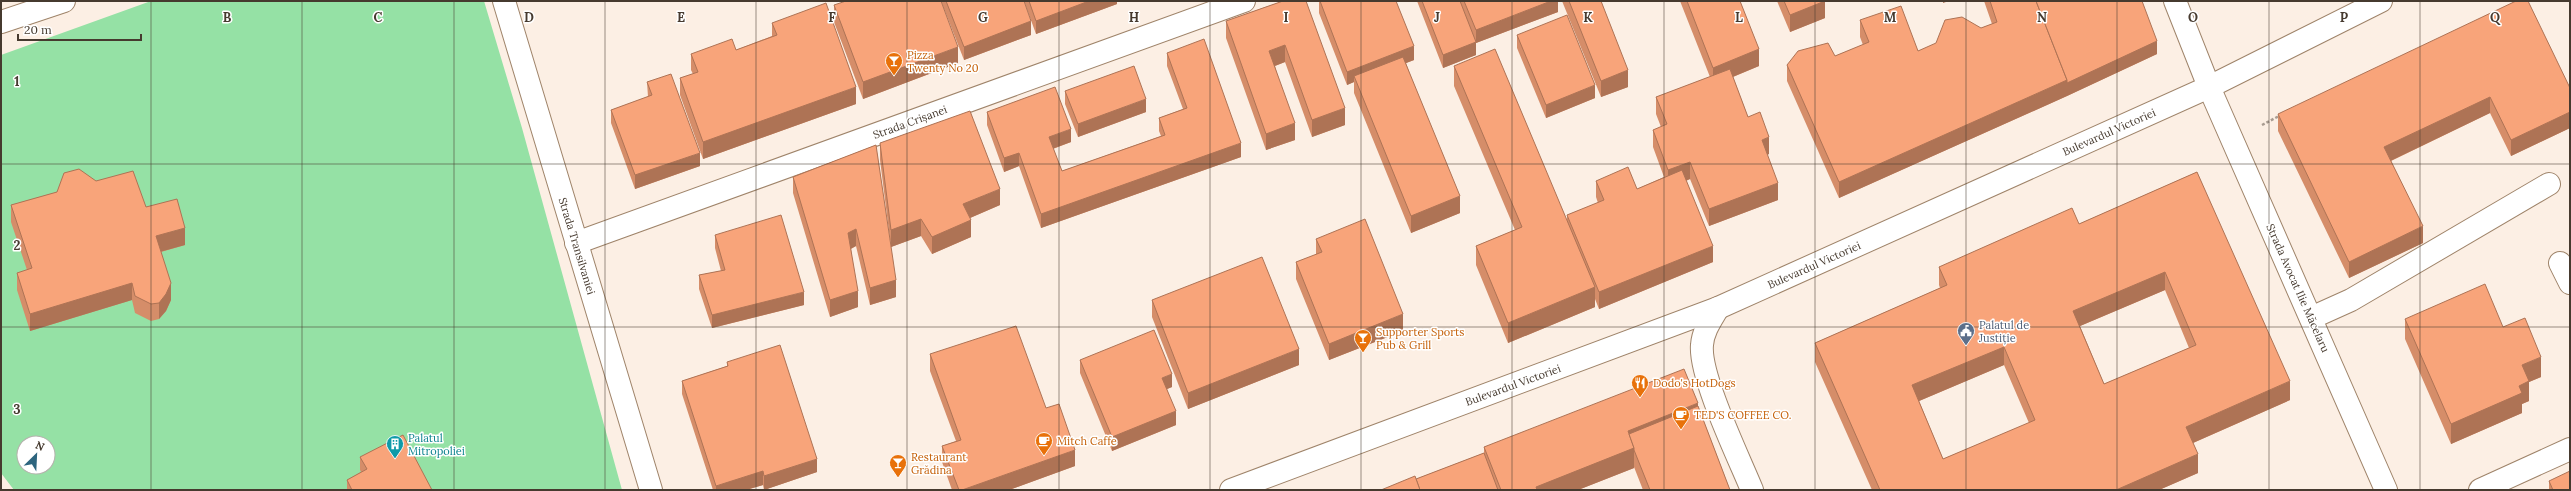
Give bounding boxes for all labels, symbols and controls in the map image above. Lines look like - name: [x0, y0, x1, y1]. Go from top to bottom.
- text: B: [223, 9, 232, 26]
- text: C: [374, 9, 383, 26]
- text: D: [524, 9, 534, 26]
- text: E: [677, 9, 685, 26]
- text: F: [828, 9, 836, 26]
- text: G: [978, 9, 988, 26]
- text: H: [1129, 9, 1139, 26]
- text: I: [1283, 9, 1289, 26]
- text: J: [1434, 9, 1440, 26]
- text: K: [1583, 9, 1593, 26]
- text: L: [1735, 9, 1743, 26]
- text: M: [1884, 9, 1897, 26]
- text: N: [2037, 9, 2047, 26]
- text: O: [2188, 9, 2198, 26]
- text: P: [2340, 9, 2349, 26]
- text: Q: [2490, 9, 2501, 26]
- scale bar: [18, 16, 141, 42]
- text: 20 m: [24, 22, 52, 37]
- place label: Pizza Twenty No 20: [907, 48, 979, 75]
- bar icon: Pizza Twenty No 20: [884, 51, 904, 76]
- text: 1: [14, 73, 20, 90]
- street label: Strada Crișanei: [871, 102, 949, 142]
- street label: Bulevardul Victoriei: [2060, 105, 2158, 159]
- street label: Strada Transilvaniei: [556, 196, 598, 296]
- street label: Strada Avocat Ilie Măcelaru: [2263, 222, 2333, 355]
- text: 2: [14, 237, 21, 254]
- street label: Bulevardul Victoriei: [1765, 238, 1863, 292]
- place label: Palatul de Justiție: [1978, 318, 2029, 345]
- public building icon: Palatul de Justiție: [1956, 321, 1976, 346]
- place label: Supporter Sports Pub & Grill: [1376, 325, 1464, 352]
- bar icon: Supporter Sports Pub & Grill: [1353, 328, 1373, 353]
- street label: Bulevardul Victoriei: [1463, 361, 1563, 409]
- restaurant icon: Dodo's HotDogs: [1630, 373, 1650, 398]
- place label: Dodo's HotDogs: [1653, 376, 1736, 390]
- text: 3: [13, 401, 21, 418]
- cafe icon: TED'S COFFEE CO.: [1671, 405, 1691, 430]
- place label: TED'S COFFEE CO.: [1694, 408, 1791, 422]
- place label: Palatul Mitropoliei: [408, 431, 465, 458]
- cafe icon: Mitch Caffe: [1034, 431, 1054, 456]
- building icon: Palatul Mitropoliei: [385, 434, 405, 459]
- place label: Mitch Caffe: [1057, 434, 1117, 448]
- north arrow: [16, 435, 56, 475]
- text: N: [33, 438, 47, 454]
- place label: Restaurant Grădina: [911, 450, 967, 477]
- bar icon: Restaurant Grădina: [888, 453, 908, 478]

